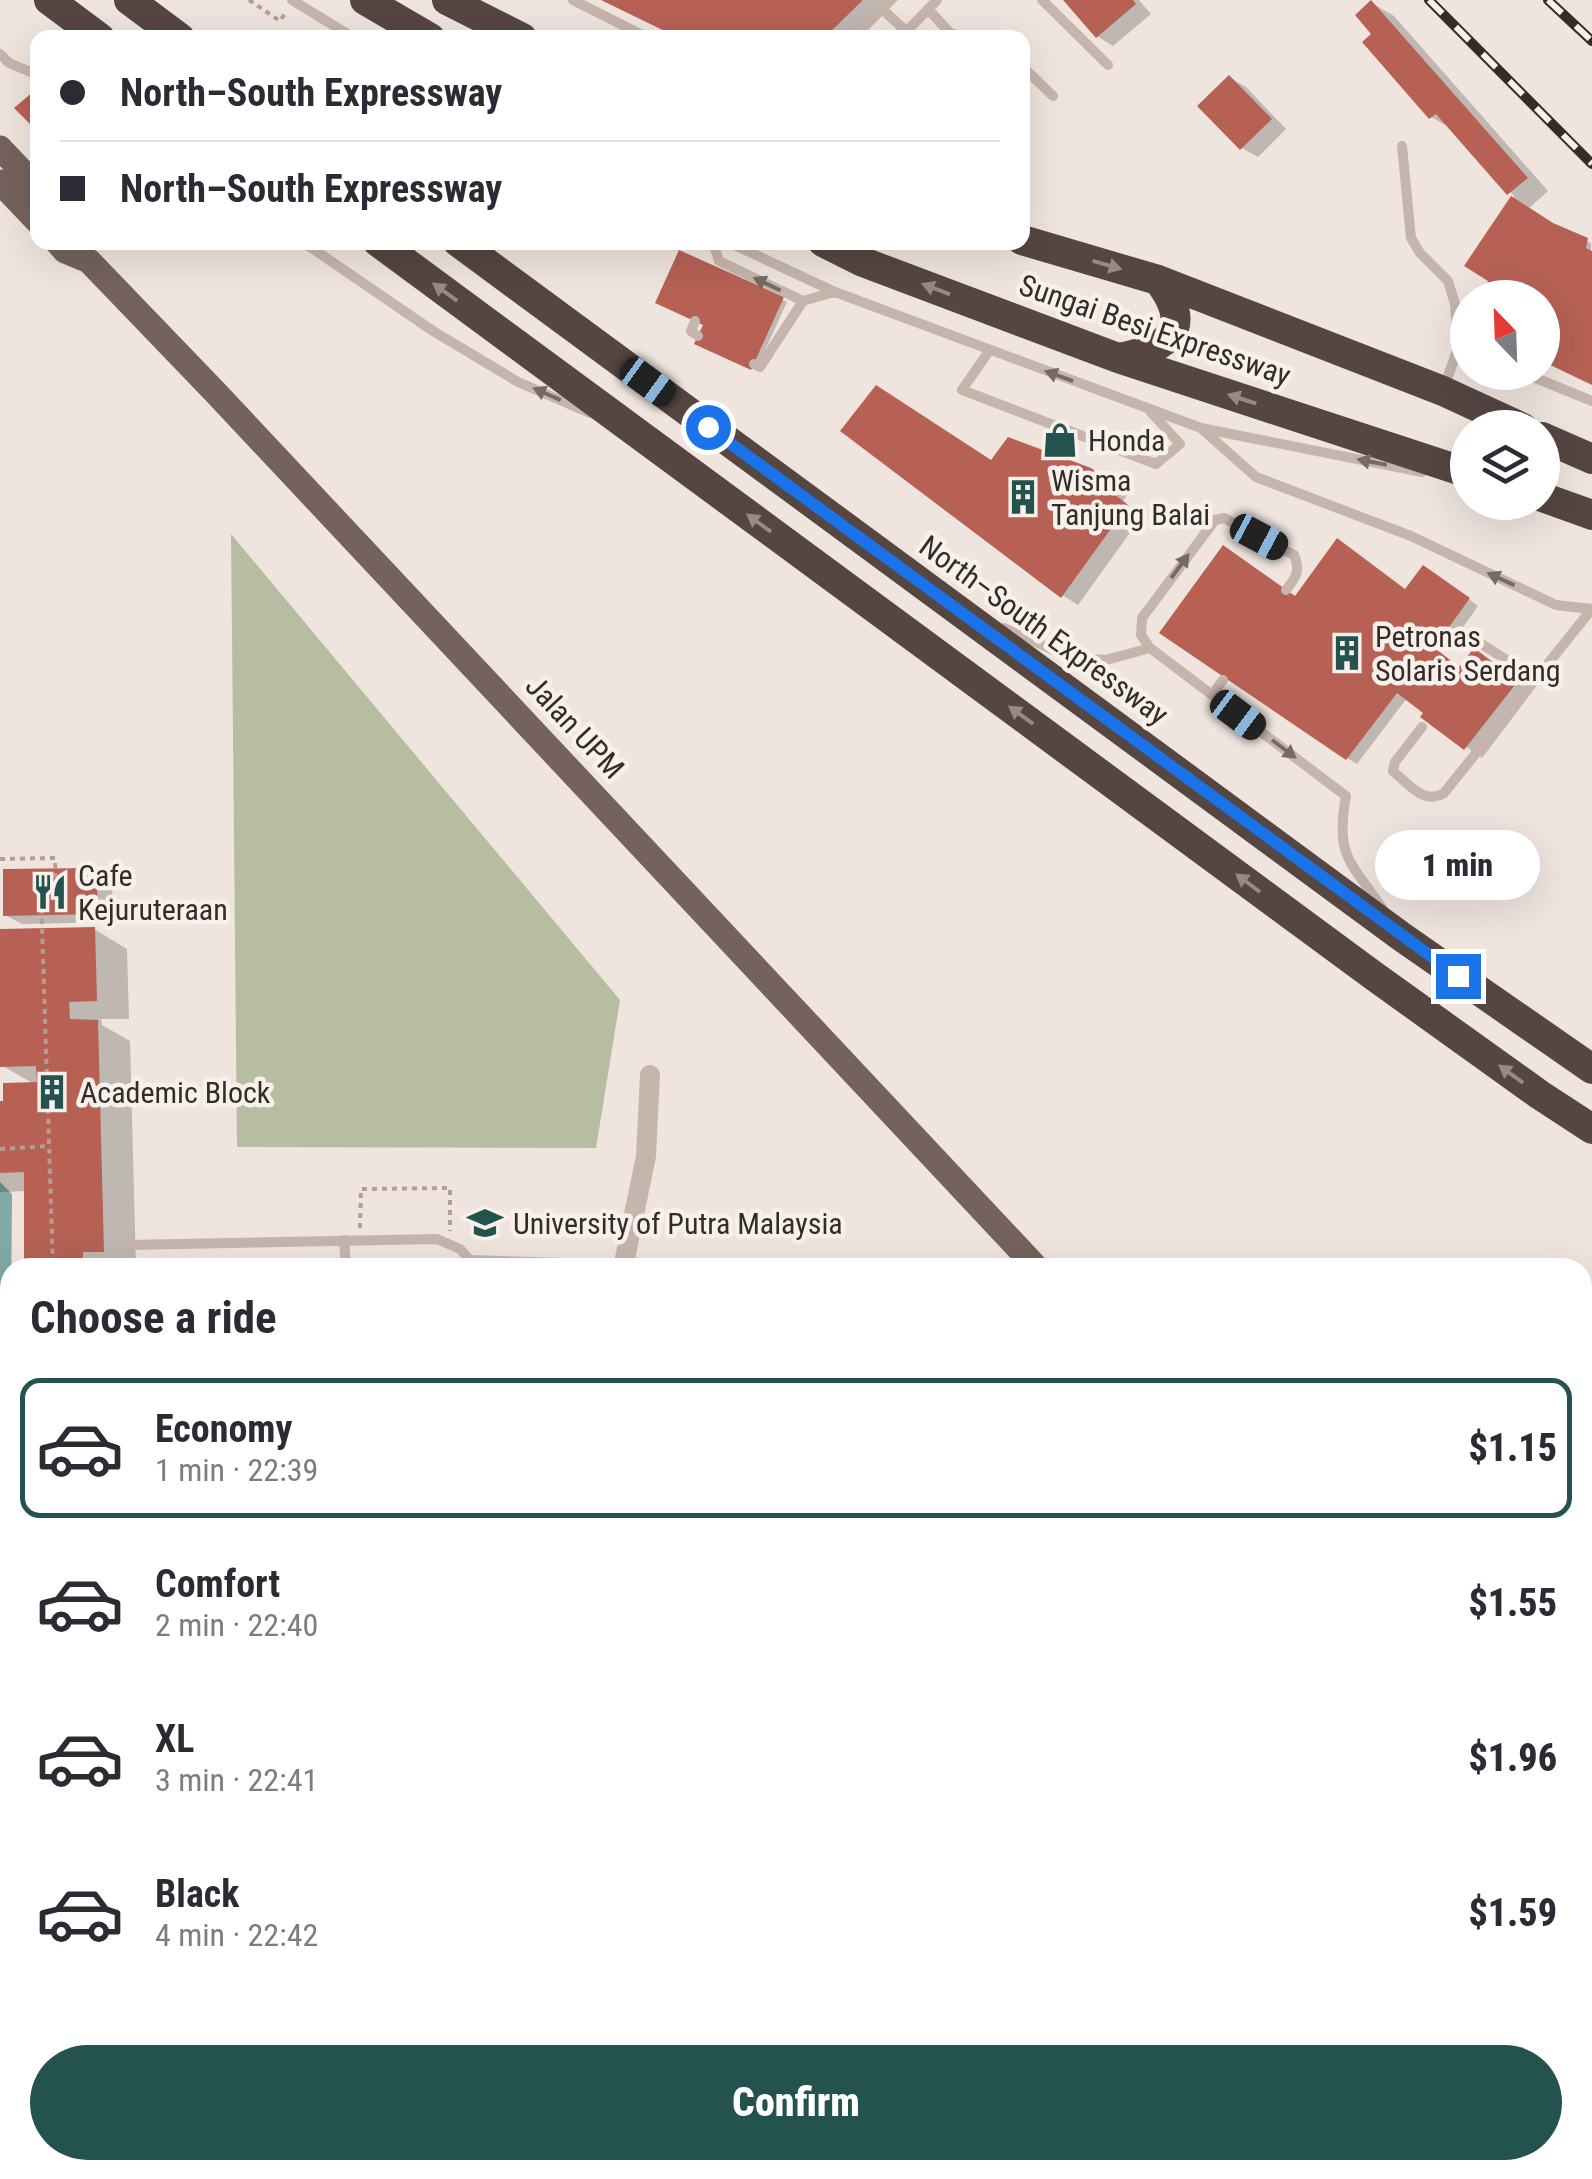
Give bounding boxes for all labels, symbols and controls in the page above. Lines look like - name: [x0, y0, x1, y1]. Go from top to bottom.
- text: North–South Expressway: [120, 71, 502, 115]
- text: North–South Expressway: [120, 167, 502, 211]
- one-way arrow: [1092, 258, 1123, 273]
- street label: Sungai Besi Expressway: [1015, 267, 1295, 393]
- one-way arrow: [753, 275, 782, 292]
- north arrow: [1450, 280, 1560, 390]
- map controls: [1450, 280, 1560, 520]
- one-way arrow: [921, 281, 951, 297]
- one-way arrow: [432, 283, 458, 303]
- car: [615, 352, 681, 412]
- one-way arrow: [1044, 368, 1074, 383]
- one-way arrow: [532, 386, 562, 402]
- one-way arrow: [1226, 390, 1256, 405]
- route start: [686, 405, 731, 450]
- button: layers: [1450, 410, 1560, 520]
- shop icon: Honda: [1041, 421, 1079, 459]
- place label: Honda: [1088, 423, 1165, 458]
- one-way arrow: [1356, 454, 1387, 470]
- place label: Wisma Tanjung Balai: [1051, 463, 1210, 532]
- building icon: Wisma Tanjung Balai: [1004, 478, 1042, 516]
- car: [1225, 510, 1293, 564]
- one-way arrow: [746, 514, 772, 533]
- street label: North–South Expressway: [913, 528, 1175, 732]
- one-way arrow: [1170, 553, 1190, 579]
- one-way arrow: [1486, 570, 1515, 587]
- place label: Petronas Solaris Serdang: [1375, 619, 1561, 688]
- building icon: Petronas Solaris Serdang: [1328, 634, 1366, 672]
- street label: Jalan UPM: [519, 668, 631, 786]
- car: [1205, 685, 1271, 745]
- one-way arrow: [1008, 705, 1035, 725]
- one-way arrow: [1271, 739, 1297, 759]
- callout: 1 min: [1376, 831, 1540, 901]
- text: 1 min: [1422, 846, 1493, 884]
- place label: Cafe Kejuruteraan: [78, 858, 228, 927]
- restaurant icon: Cafe Kejuruteraan: [31, 873, 69, 911]
- one-way arrow: [1235, 873, 1261, 893]
- route end: [1436, 954, 1481, 999]
- one-way arrow: [1498, 1065, 1524, 1085]
- building icon: Academic Block: [33, 1073, 71, 1111]
- place label: Academic Block: [80, 1075, 271, 1110]
- school or university icon: University of Putra Malaysia: [466, 1204, 504, 1242]
- place label: University of Putra Malaysia: [513, 1206, 843, 1241]
- text: Choose a ride: [30, 1291, 277, 1344]
- icon: car: [35, 1403, 125, 1493]
- text: Economy: [155, 1407, 292, 1451]
- text: $1.15: [1468, 1426, 1557, 1470]
- text: 1 min · 22:39: [155, 1451, 318, 1489]
- icon: car: [35, 1558, 125, 1648]
- text: Comfort: [155, 1562, 280, 1606]
- text: $1.55: [1468, 1581, 1557, 1625]
- text: 2 min · 22:40: [155, 1606, 318, 1644]
- icon: car: [35, 1713, 125, 1803]
- text: XL: [155, 1717, 194, 1761]
- text: $1.96: [1468, 1736, 1557, 1780]
- text: 3 min · 22:41: [155, 1761, 318, 1799]
- icon: car: [35, 1868, 125, 1958]
- text: Black: [155, 1872, 239, 1916]
- text: $1.59: [1468, 1891, 1557, 1935]
- text: 4 min · 22:42: [155, 1916, 318, 1954]
- button: Confirm: [30, 2045, 1562, 2160]

